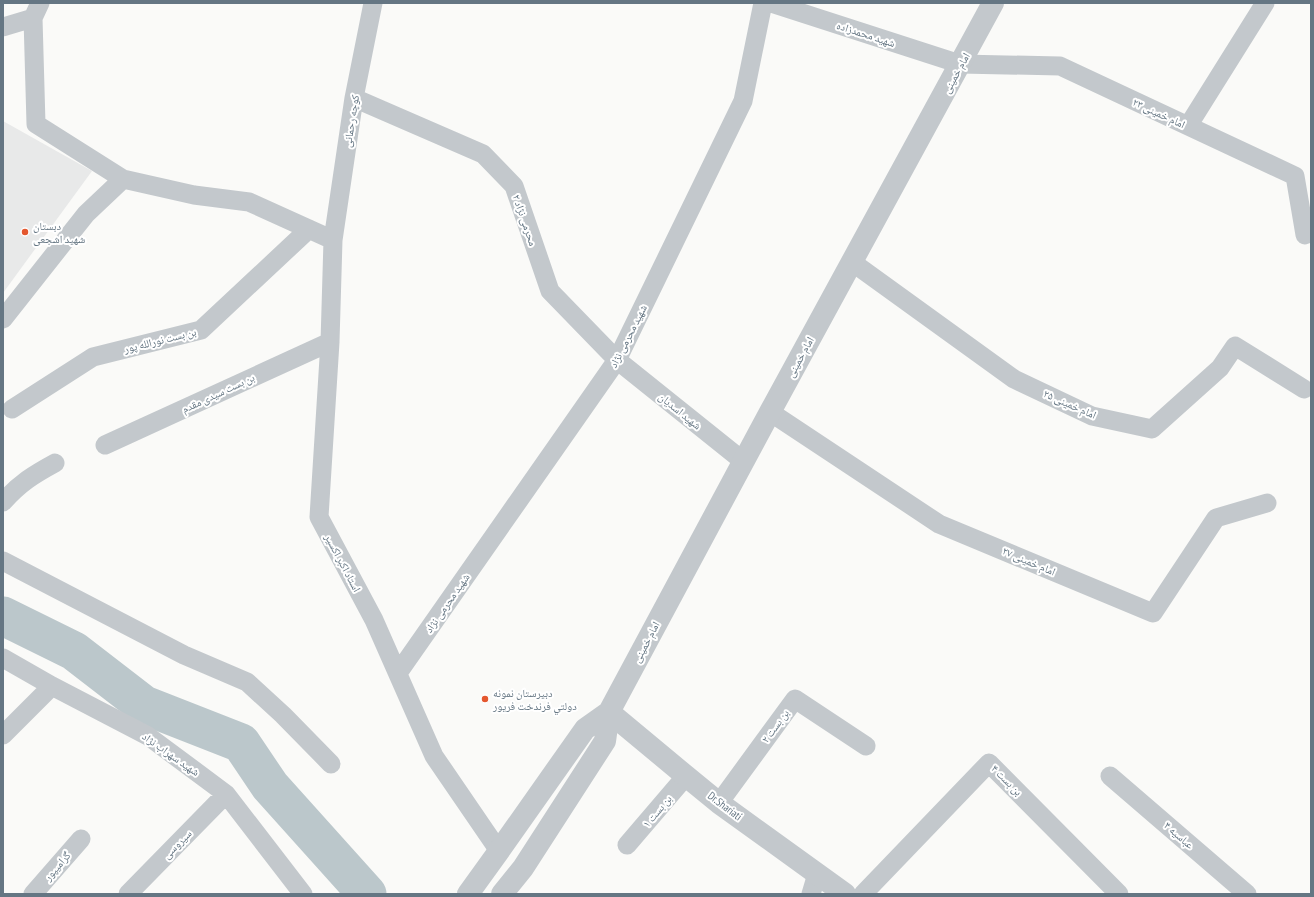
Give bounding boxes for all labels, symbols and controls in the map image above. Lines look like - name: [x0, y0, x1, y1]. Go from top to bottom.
- street label: شهید محمدزاده: [835, 18, 897, 50]
- street label: امام خمینی: [939, 50, 973, 96]
- street label: کوچه رحمانی: [340, 93, 362, 148]
- street label: امام خمینی ۲۳: [1130, 95, 1188, 131]
- street label: محرمی نژاد ۲: [510, 192, 540, 248]
- place label: دبستان شهید اشجعی: [33, 219, 85, 246]
- marker: دبستان شهید اشجعی: [20, 227, 30, 237]
- street label: شهید محرمی نژاد: [606, 302, 650, 370]
- street label: بن بست نورالله پور: [121, 324, 198, 356]
- street label: امام خمینی: [783, 334, 817, 380]
- street label: بن بست سیدی مقدم: [179, 370, 257, 416]
- street label: امام خمینی ۲۵: [1041, 386, 1099, 422]
- street label: شهید اسدیان: [656, 390, 704, 432]
- street label: استاد اکبر اکسیر: [321, 531, 364, 594]
- street label: امام خمینی ۲۷: [1000, 543, 1058, 579]
- street label: شهید محرمی نژاد: [421, 571, 473, 635]
- street label: امام خمینی: [629, 619, 663, 665]
- place label: دبیرستان نمونه دولتي فرندخت فريور: [492, 686, 577, 715]
- marker: دبیرستان نمونه دولتي فرندخت فريور: [480, 694, 490, 704]
- street label: بن بست ۲: [758, 706, 792, 746]
- street label: شهید سهراب نژاد: [140, 729, 202, 779]
- street label: بن بست ۴: [988, 761, 1026, 799]
- street label: Dr.Shariati: [705, 789, 745, 823]
- street label: بن بست ۱: [639, 792, 675, 830]
- street label: عباسیه ۴: [1161, 818, 1197, 852]
- street label: سیروسی: [159, 826, 195, 862]
- street label: گرامیپور: [40, 848, 74, 884]

